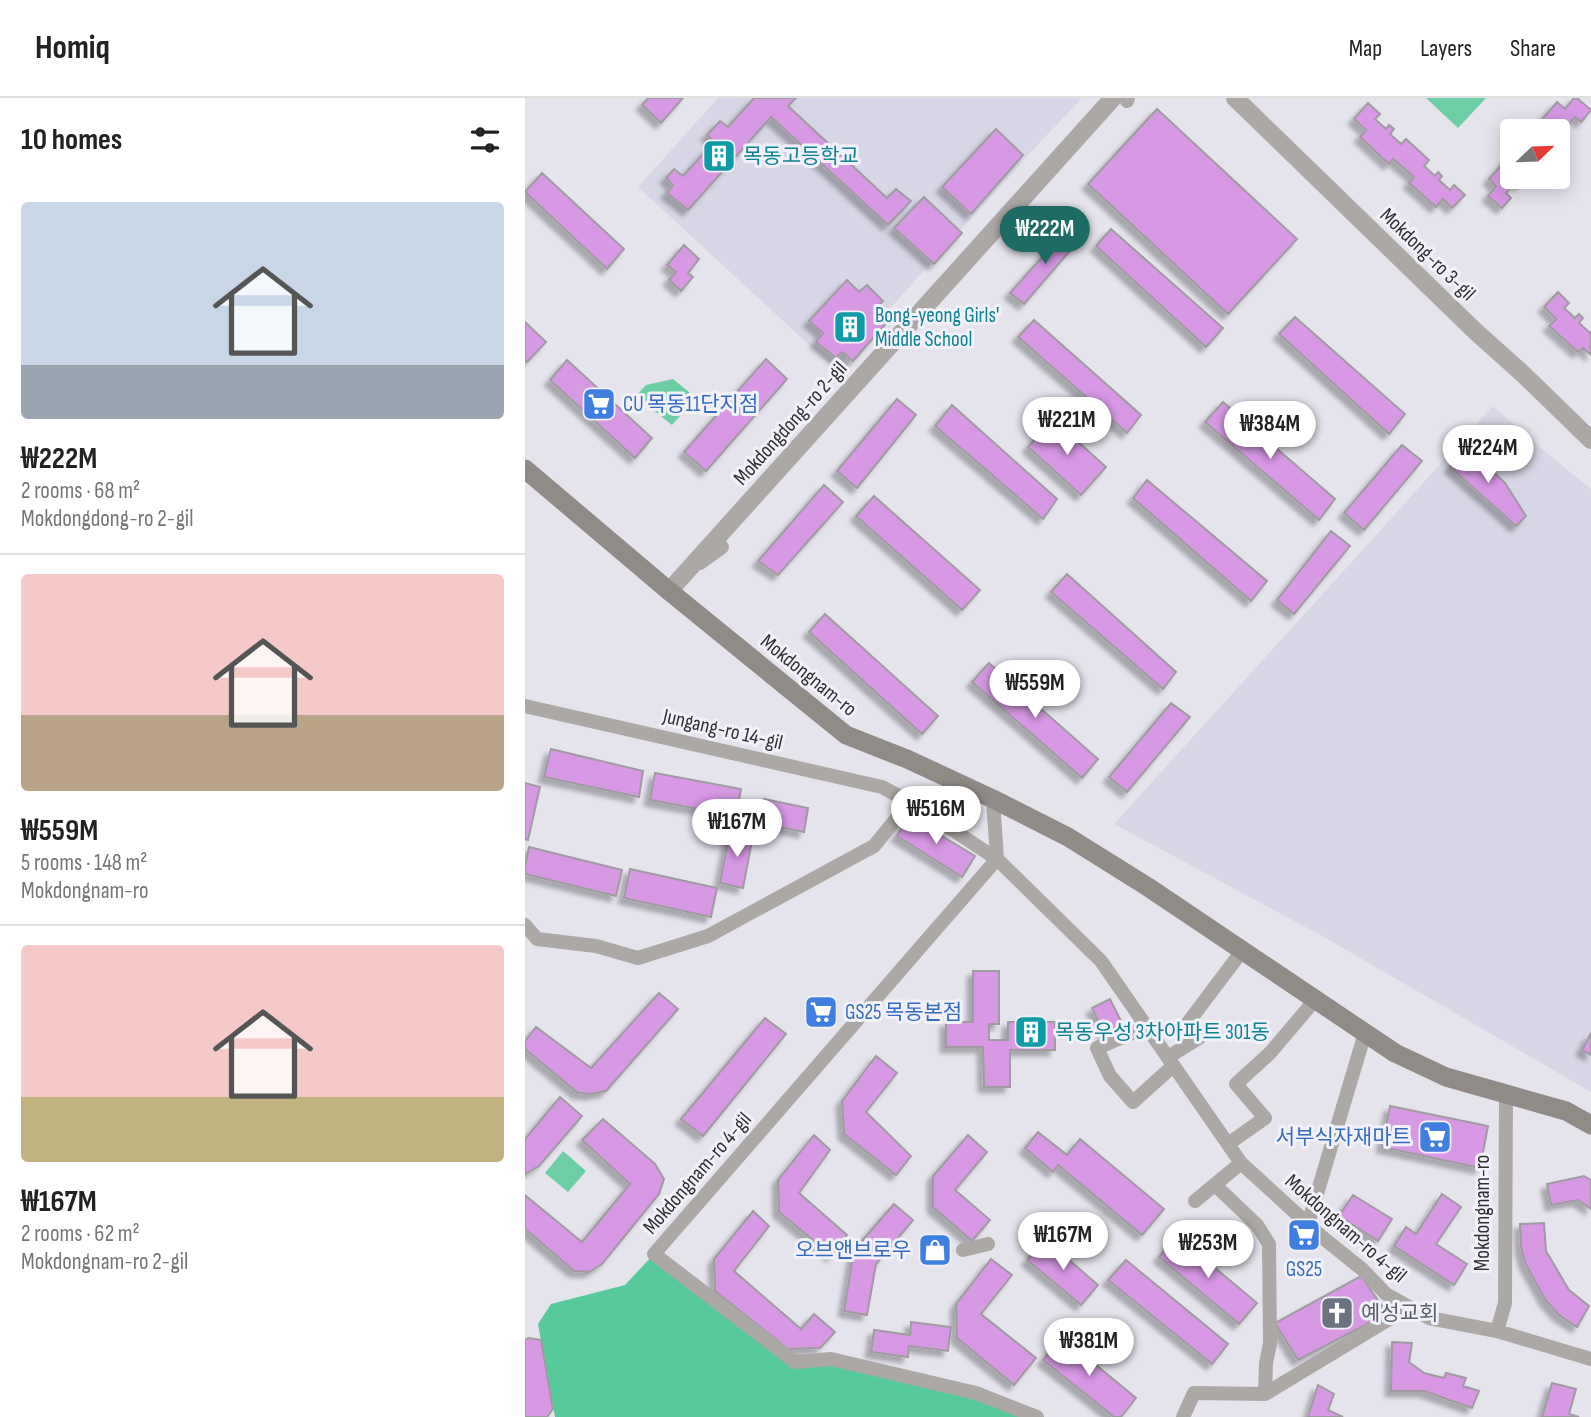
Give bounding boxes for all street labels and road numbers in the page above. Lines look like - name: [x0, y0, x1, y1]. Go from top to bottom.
- street label: Mokdong-ro 3-gil: [1375, 203, 1481, 306]
- street label: Mokdongdong-ro 2-gil: [728, 356, 852, 490]
- street label: Mokdongnam-ro: [756, 629, 862, 722]
- street label: Jungang-ro 14-gil: [660, 703, 785, 755]
- street label: Mokdongnam-ro 4-gil: [638, 1107, 757, 1239]
- street label: Mokdongnam-ro: [1470, 1155, 1495, 1271]
- street label: Mokdongnam-ro 4-gil: [1280, 1169, 1412, 1288]

